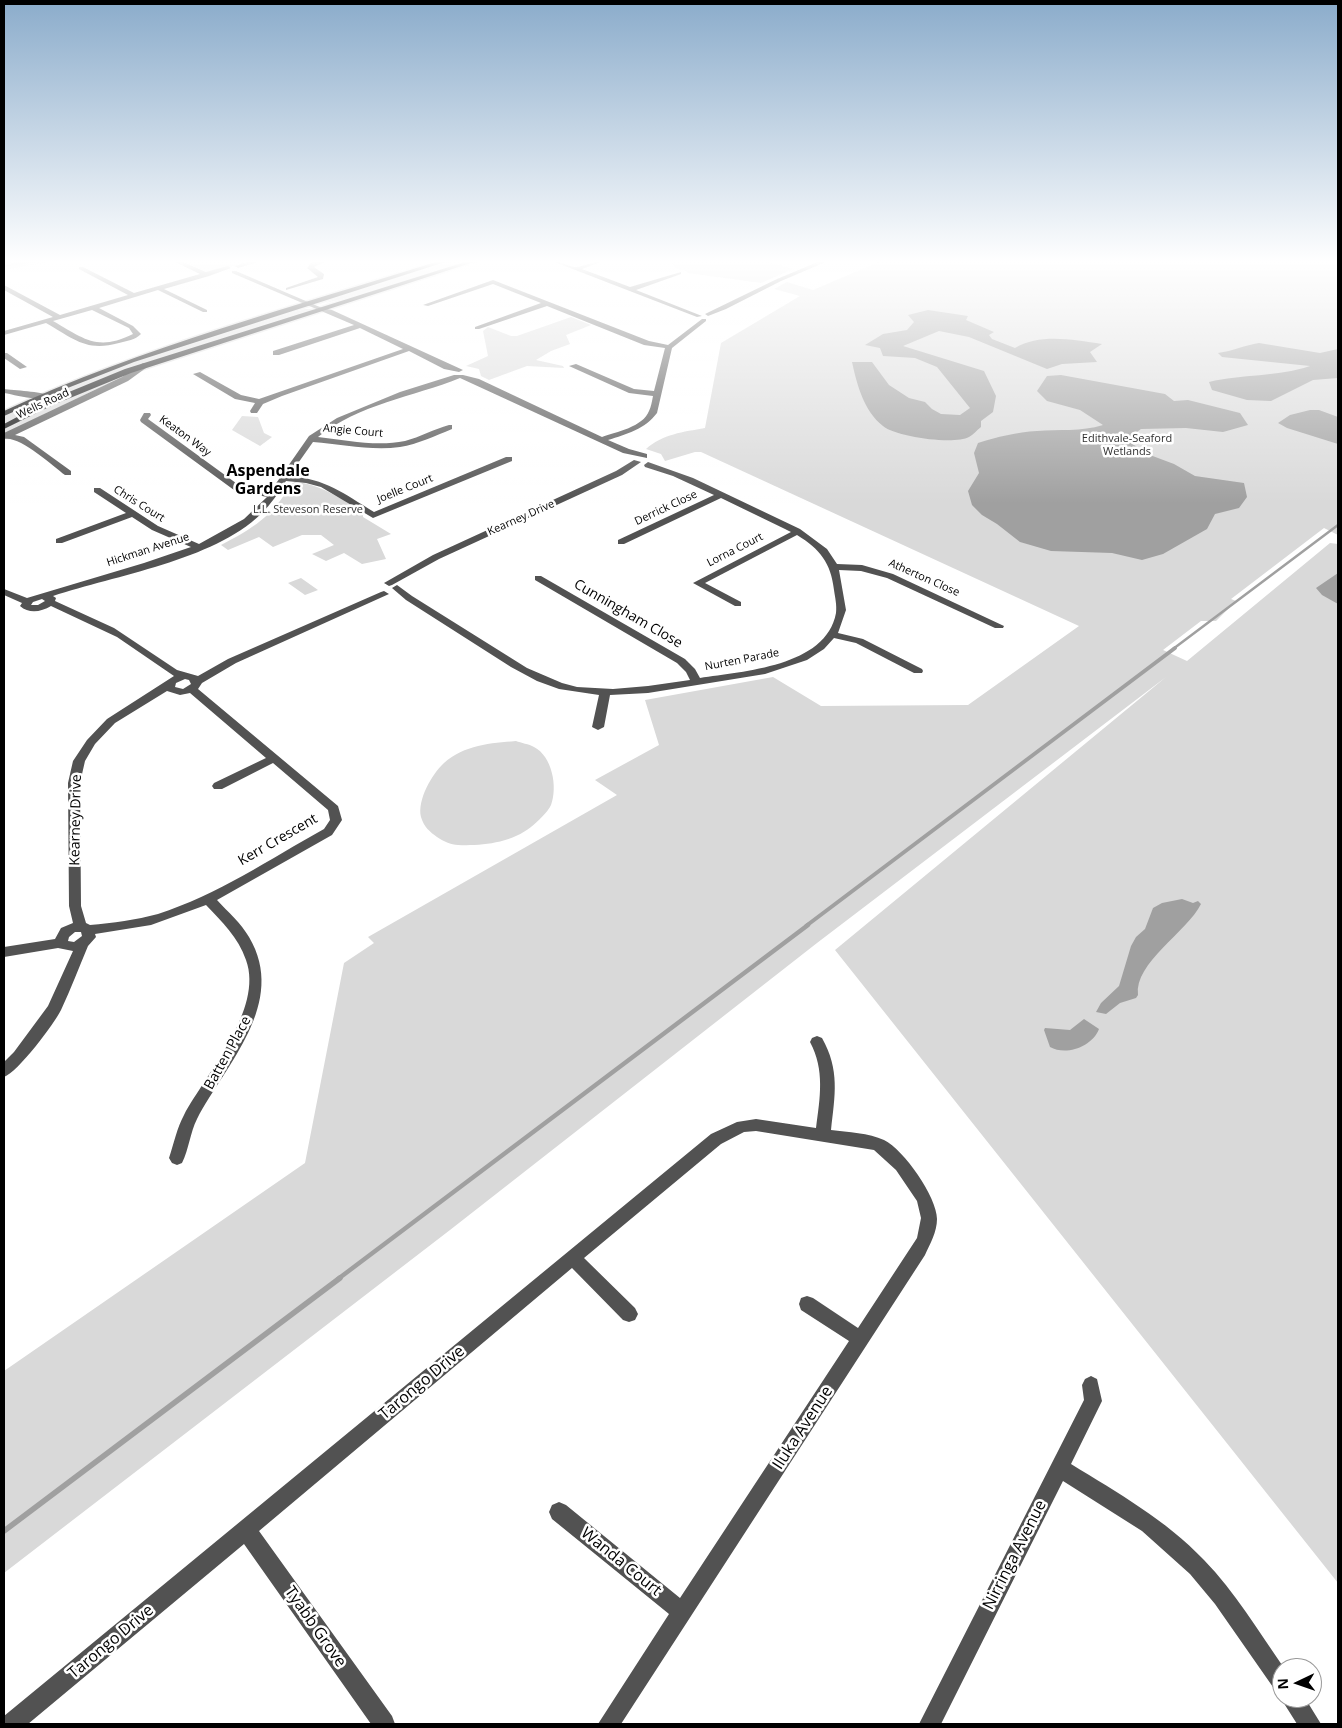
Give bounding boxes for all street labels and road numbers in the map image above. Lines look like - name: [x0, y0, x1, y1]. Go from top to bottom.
- street label: Wells Road: [15, 386, 71, 422]
- street label: Keaton Way: [156, 413, 214, 459]
- street label: Angie Court: [322, 422, 384, 440]
- street label: Joelle Court: [375, 472, 435, 506]
- street label: Chris Court: [111, 483, 167, 525]
- street label: Derrick Close: [633, 488, 699, 528]
- street label: Kearney Drive: [486, 497, 556, 539]
- street label: Hickman Avenue: [105, 530, 191, 570]
- street label: Lorna Court: [705, 530, 765, 570]
- street label: Atherton Close: [887, 556, 961, 600]
- street label: Cunningham Close: [571, 576, 685, 652]
- street label: Nurten Parade: [704, 646, 780, 674]
- street label: Kearney Drive: [67, 774, 85, 866]
- street label: Kerr Crescent: [235, 811, 321, 869]
- street label: Batten Place: [201, 1013, 255, 1093]
- street label: Tarongo Drive: [375, 1342, 469, 1424]
- street label: Iluka Avenue: [769, 1383, 837, 1473]
- street label: Nirringa Avenue: [979, 1497, 1051, 1613]
- street label: Wanda Court: [577, 1524, 665, 1600]
- street label: Tyabb Grove: [280, 1583, 350, 1671]
- street label: Tarongo Drive: [64, 1601, 158, 1683]

